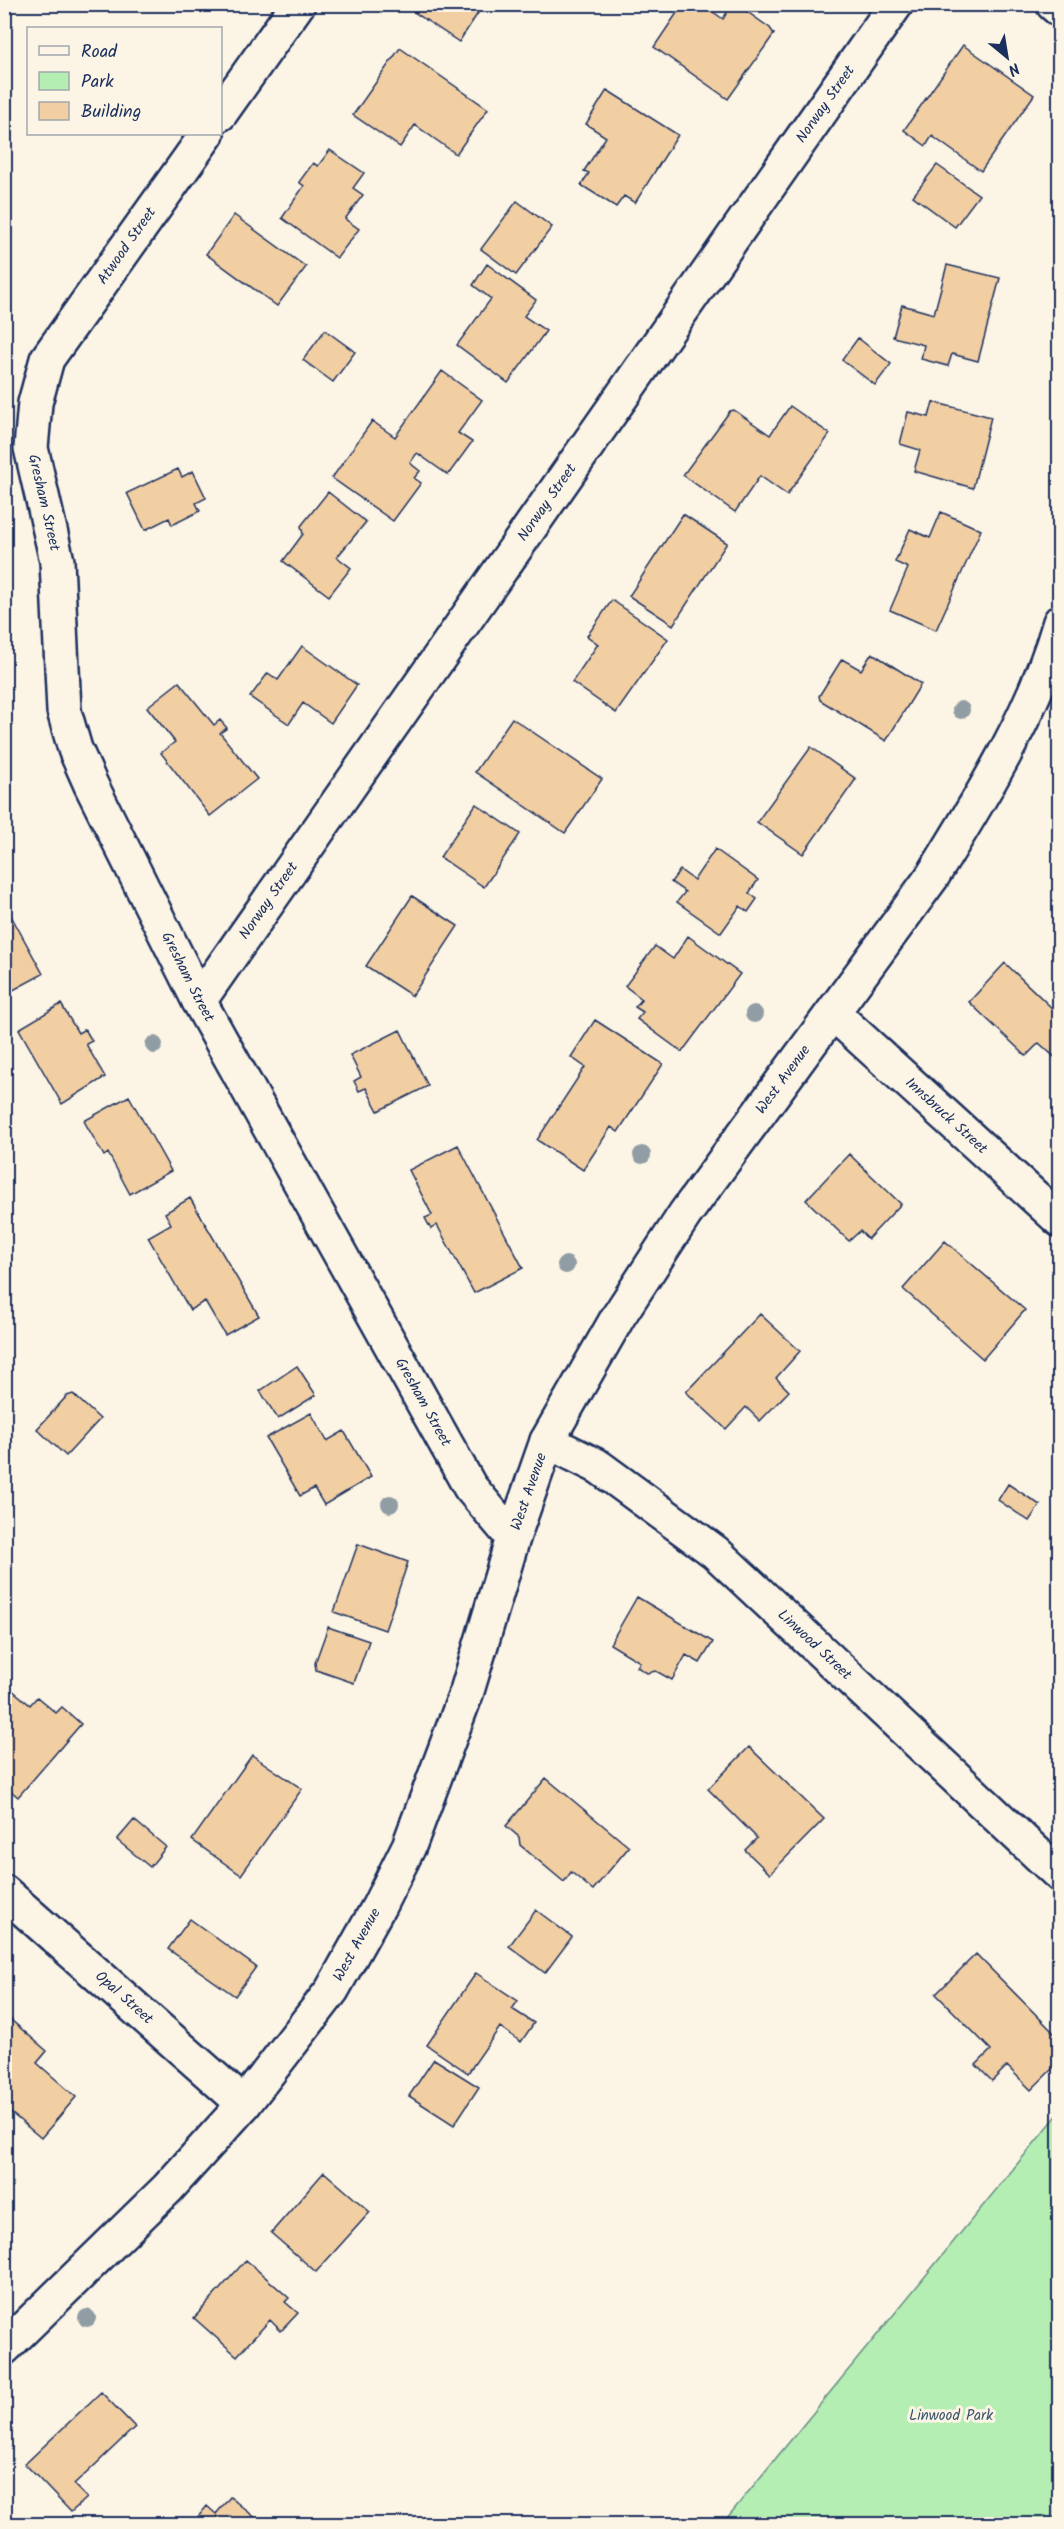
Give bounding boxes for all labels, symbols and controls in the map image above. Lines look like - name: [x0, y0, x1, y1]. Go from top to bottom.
- legend: [27, 27, 222, 135]
- north arrow: [977, 27, 1037, 87]
- text: Road: [81, 38, 118, 67]
- text: N: [1003, 55, 1024, 82]
- street label: Norway Street: [790, 60, 862, 148]
- text: Park: [81, 68, 114, 97]
- text: Building: [81, 98, 141, 127]
- street label: Atwood Street: [91, 202, 163, 290]
- street label: Gresham Street: [21, 452, 66, 554]
- street label: Norway Street: [512, 459, 583, 547]
- street label: Norway Street: [233, 857, 305, 945]
- street label: Gresham Street: [154, 928, 221, 1027]
- street label: West Avenue: [750, 1040, 817, 1119]
- street label: Innsbruck Street: [899, 1072, 993, 1160]
- street label: Gresham Street: [388, 1354, 457, 1451]
- street label: West Avenue: [504, 1449, 554, 1534]
- street label: Linwood Street: [771, 1604, 857, 1686]
- street label: West Avenue: [327, 1904, 388, 1986]
- street label: Opal Street: [89, 1965, 159, 2031]
- park label: Linwood Park: [909, 2404, 994, 2428]

